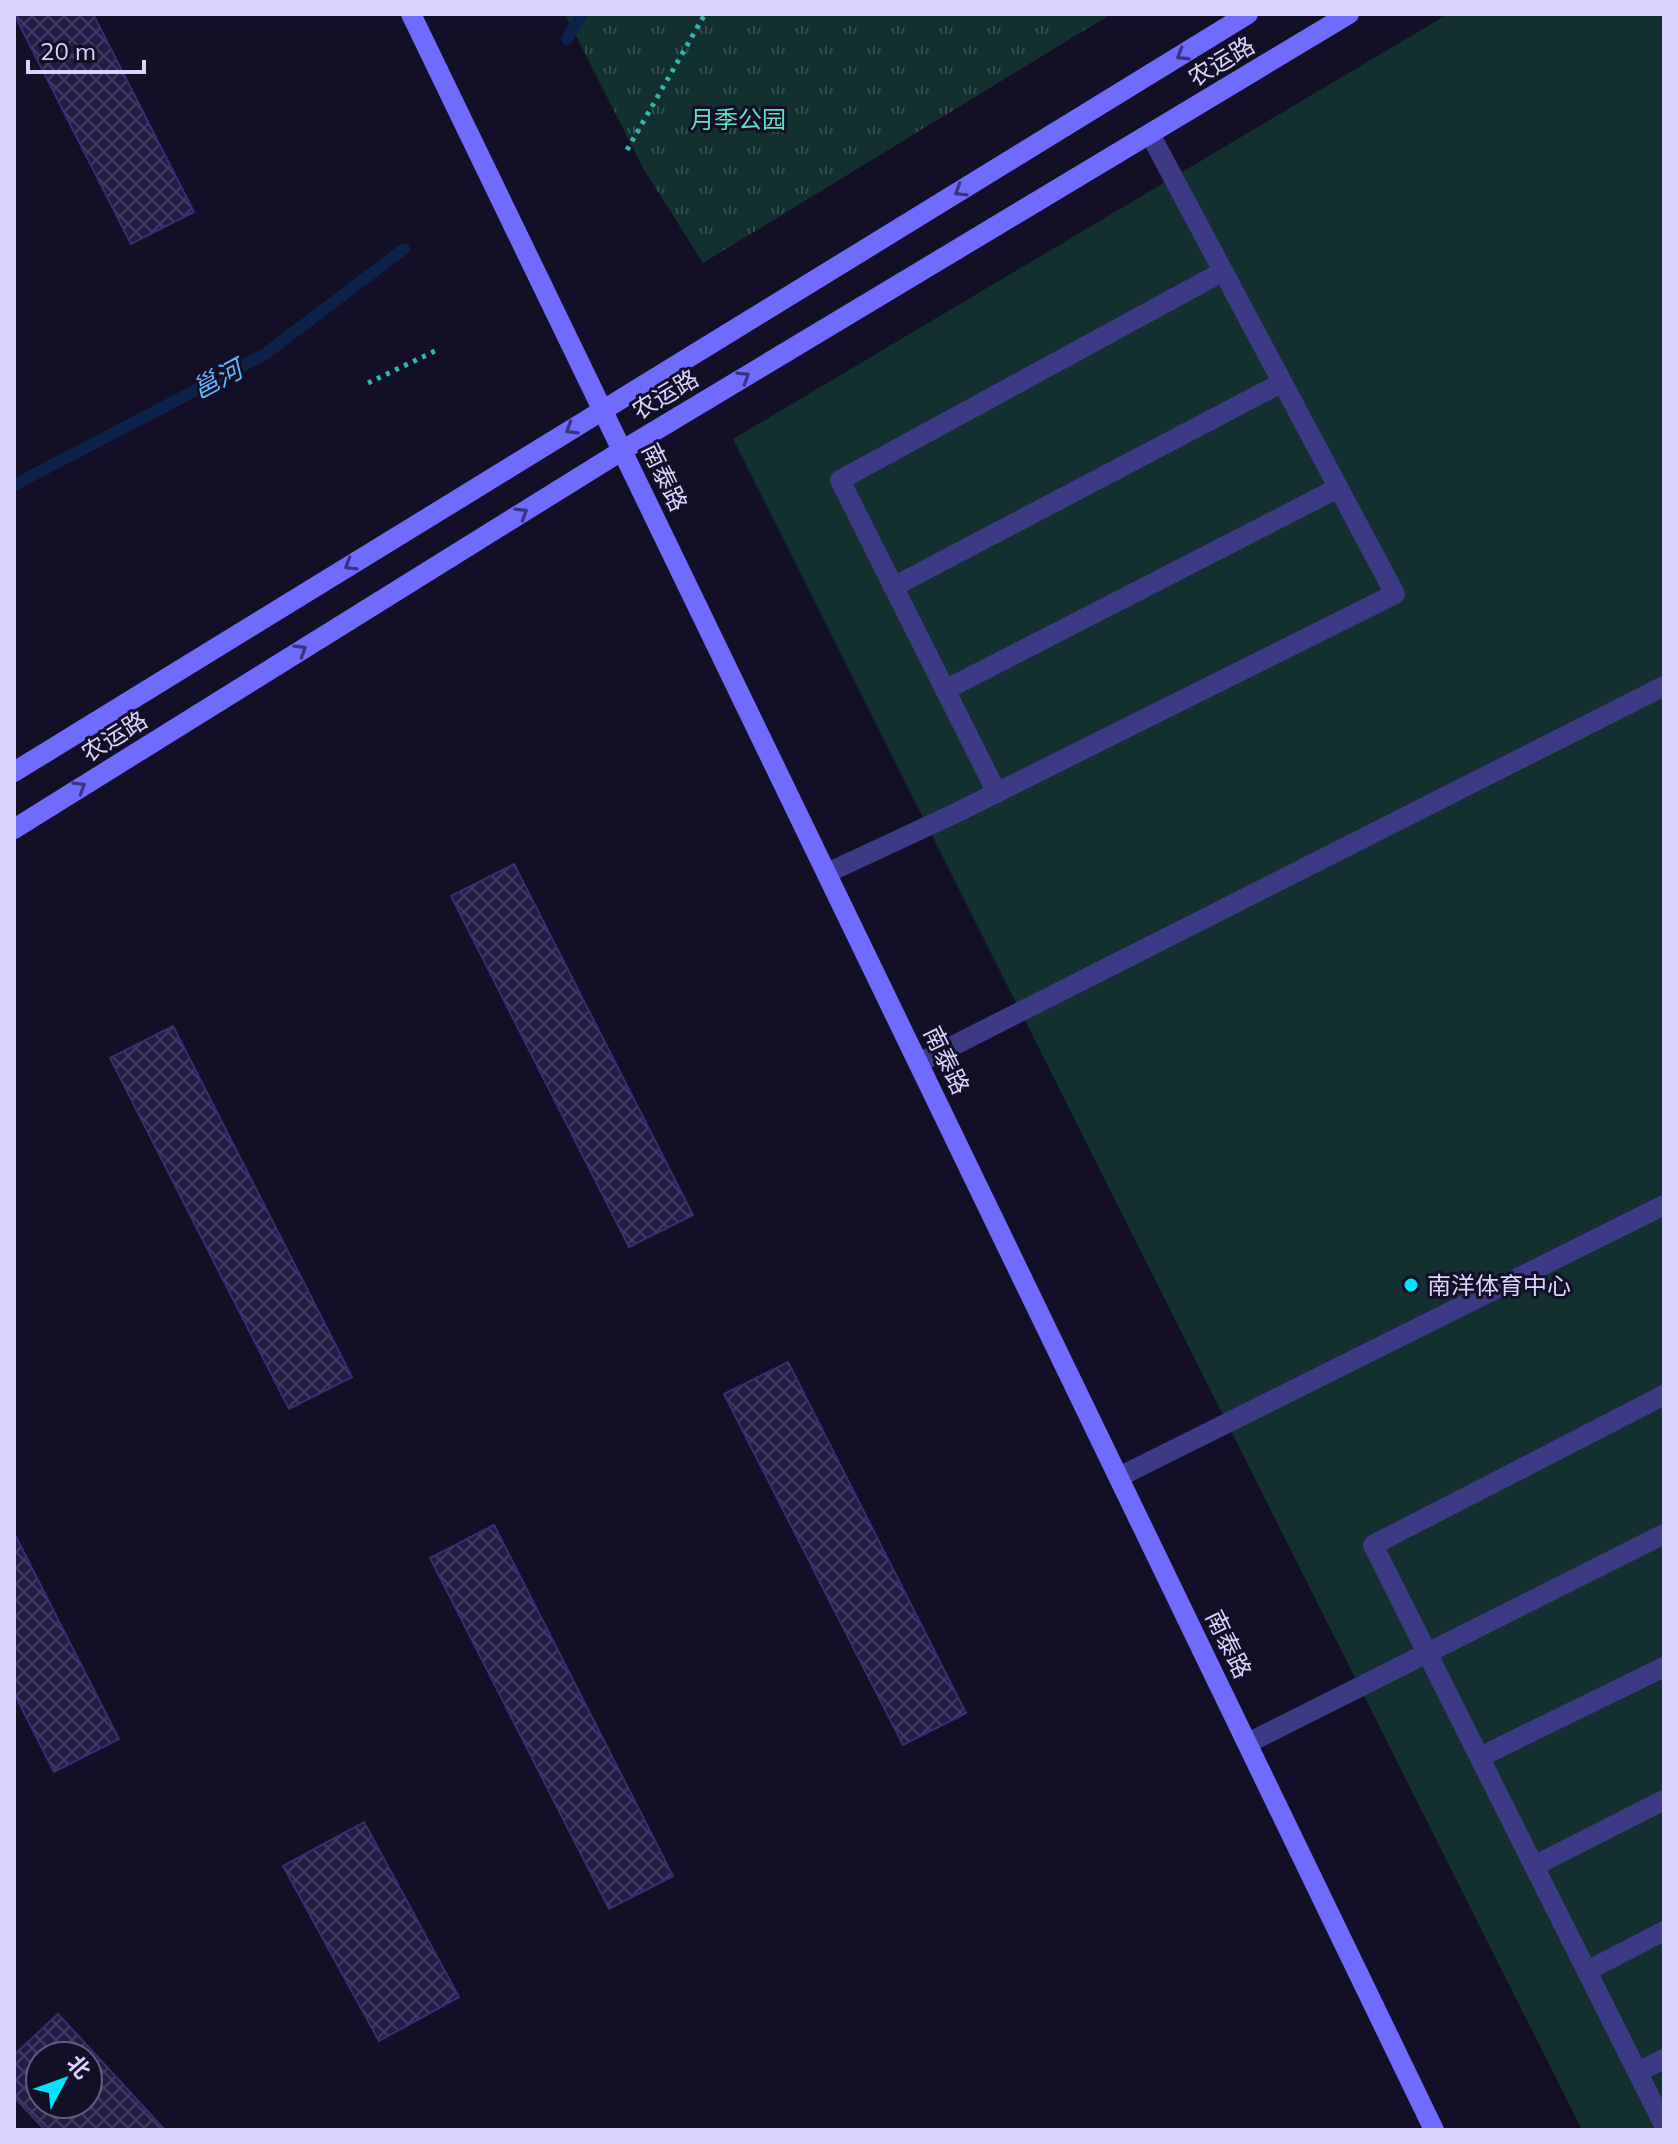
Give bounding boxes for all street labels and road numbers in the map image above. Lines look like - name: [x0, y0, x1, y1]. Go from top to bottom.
- street label: 农运路: [1182, 30, 1260, 92]
- street label: 农运路: [626, 363, 704, 425]
- street label: 南泰路: [636, 438, 694, 516]
- street label: 农运路: [76, 704, 152, 768]
- street label: 南泰路: [918, 1021, 976, 1099]
- street label: 南泰路: [1200, 1605, 1258, 1683]

